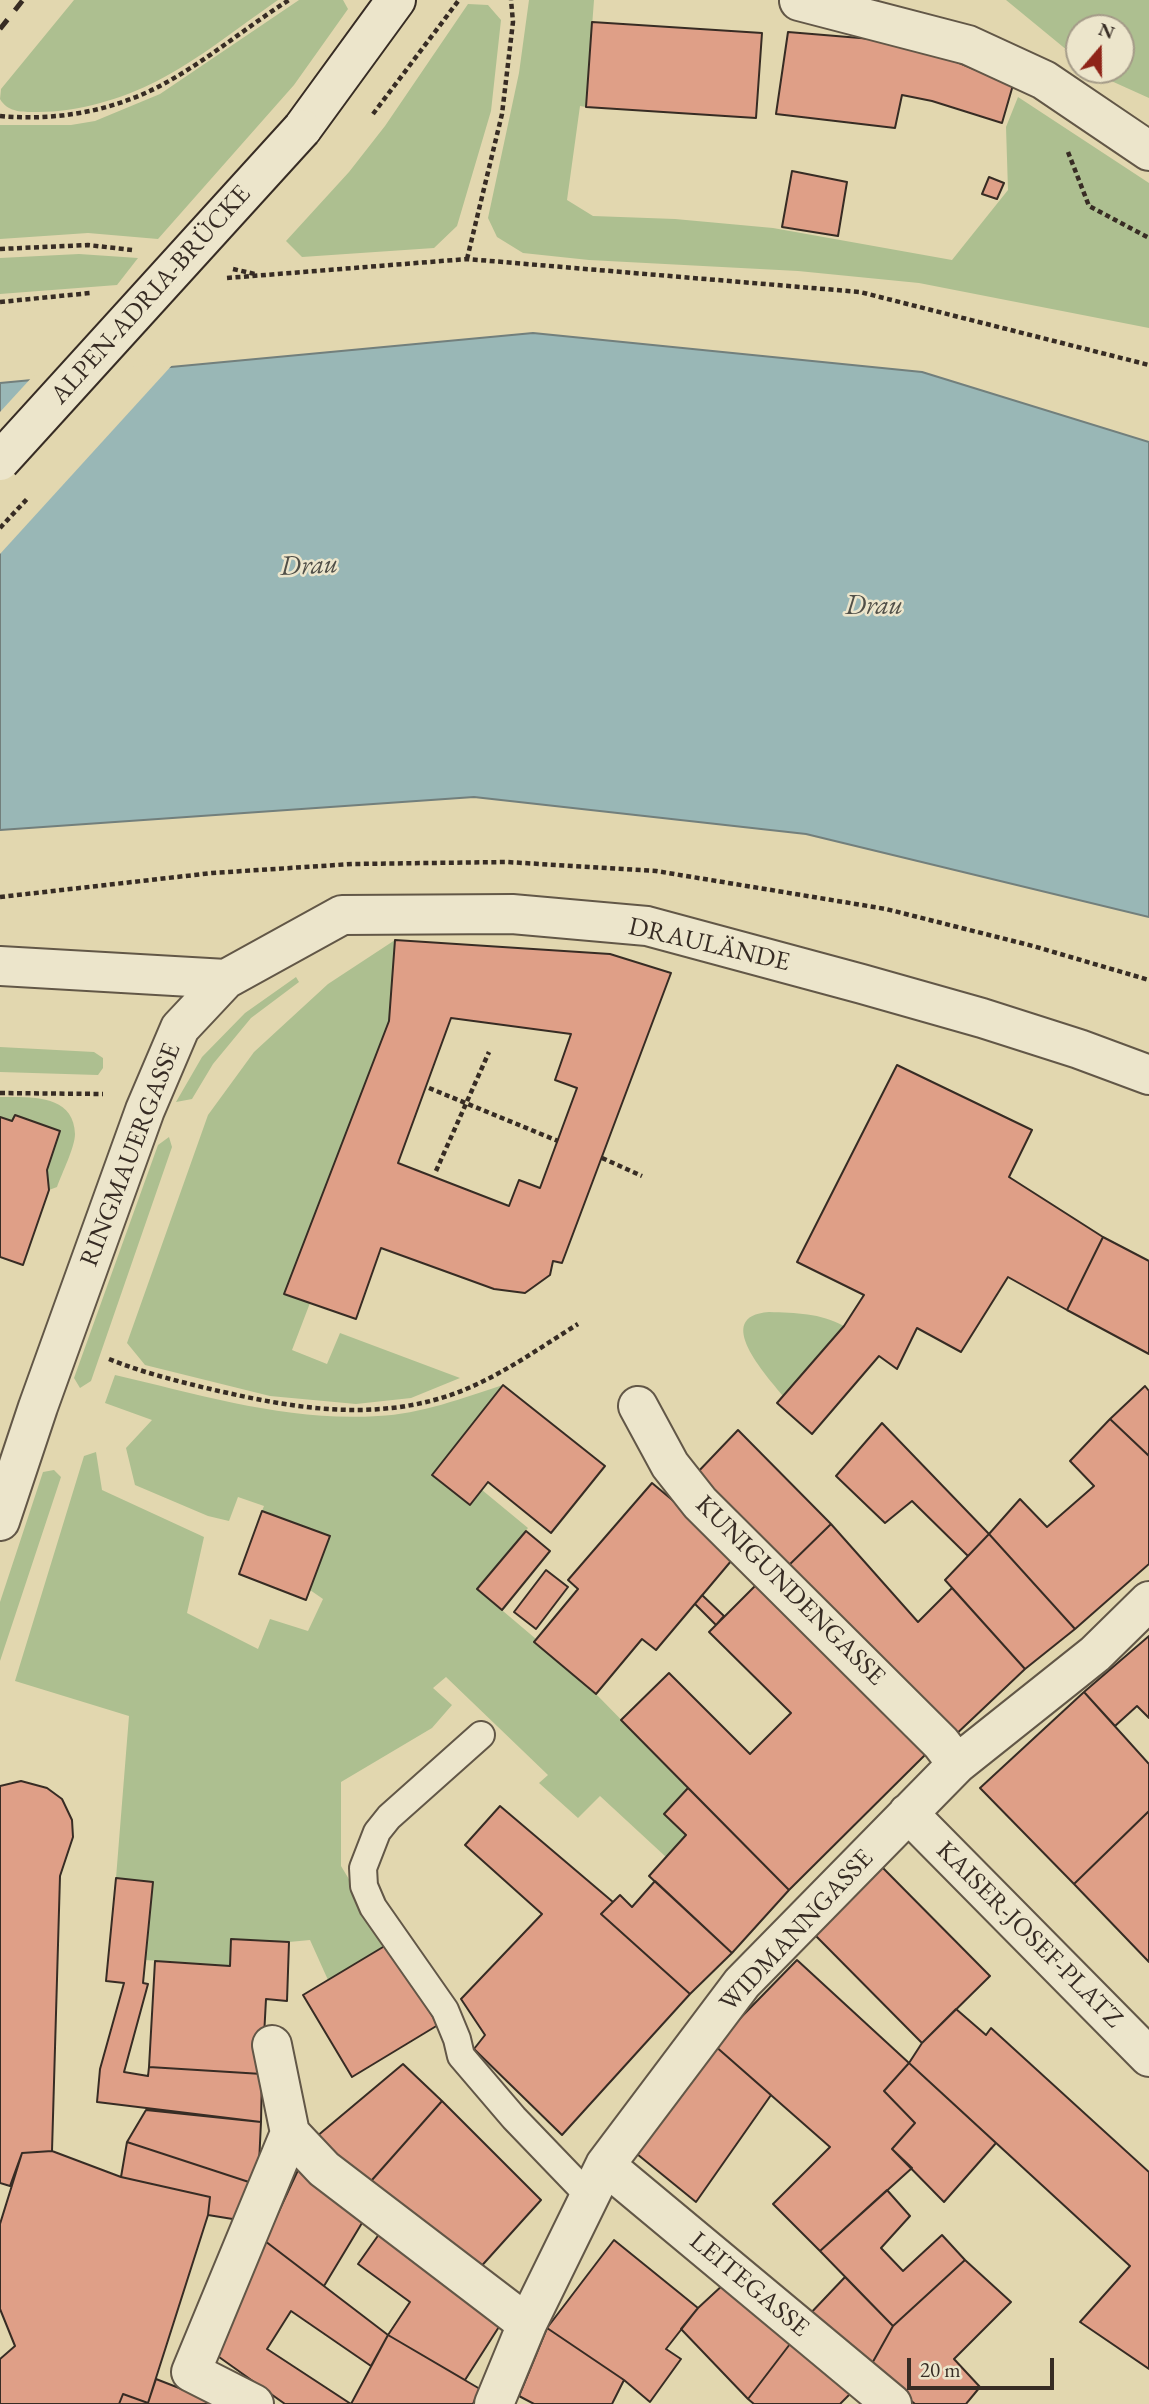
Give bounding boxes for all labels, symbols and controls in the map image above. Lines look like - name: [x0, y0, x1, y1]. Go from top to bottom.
- north arrow: [1065, 14, 1135, 84]
- text: N: [1095, 16, 1118, 45]
- street label: ALPEN-ADRIA-BRÜCKE: [44, 179, 258, 411]
- water label: Drau: [279, 548, 339, 584]
- water label: Drau: [845, 589, 903, 623]
- street label: DRAULÄNDE: [625, 911, 793, 979]
- street label: RINGMAUERGASSE: [74, 1039, 188, 1271]
- street label: KUNIGUNDENGASSE: [689, 1490, 891, 1692]
- street label: KAISER-JOSEF-PLATZ: [929, 1835, 1129, 2035]
- street label: WIDMANNGASSE: [714, 1843, 880, 2019]
- street label: LEITEGASSE: [683, 2226, 815, 2344]
- scale bar: [911, 2344, 1058, 2388]
- text: 20 m: [920, 2356, 961, 2383]

